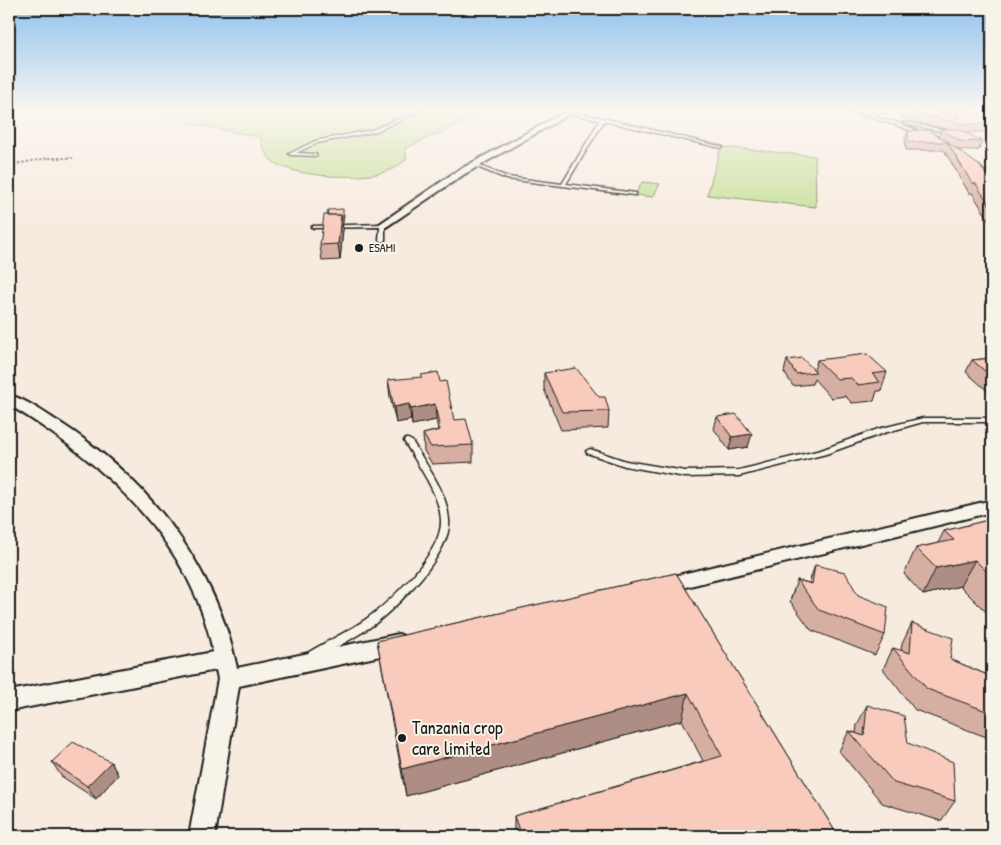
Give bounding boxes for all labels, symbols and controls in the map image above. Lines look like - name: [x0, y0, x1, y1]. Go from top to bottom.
- place label: ESAMI: [369, 239, 396, 256]
- marker: ESAMI: [353, 242, 365, 254]
- place label: Tanzania crop care limited: [412, 715, 503, 761]
- marker: Tanzania crop care limited: [396, 732, 408, 744]

